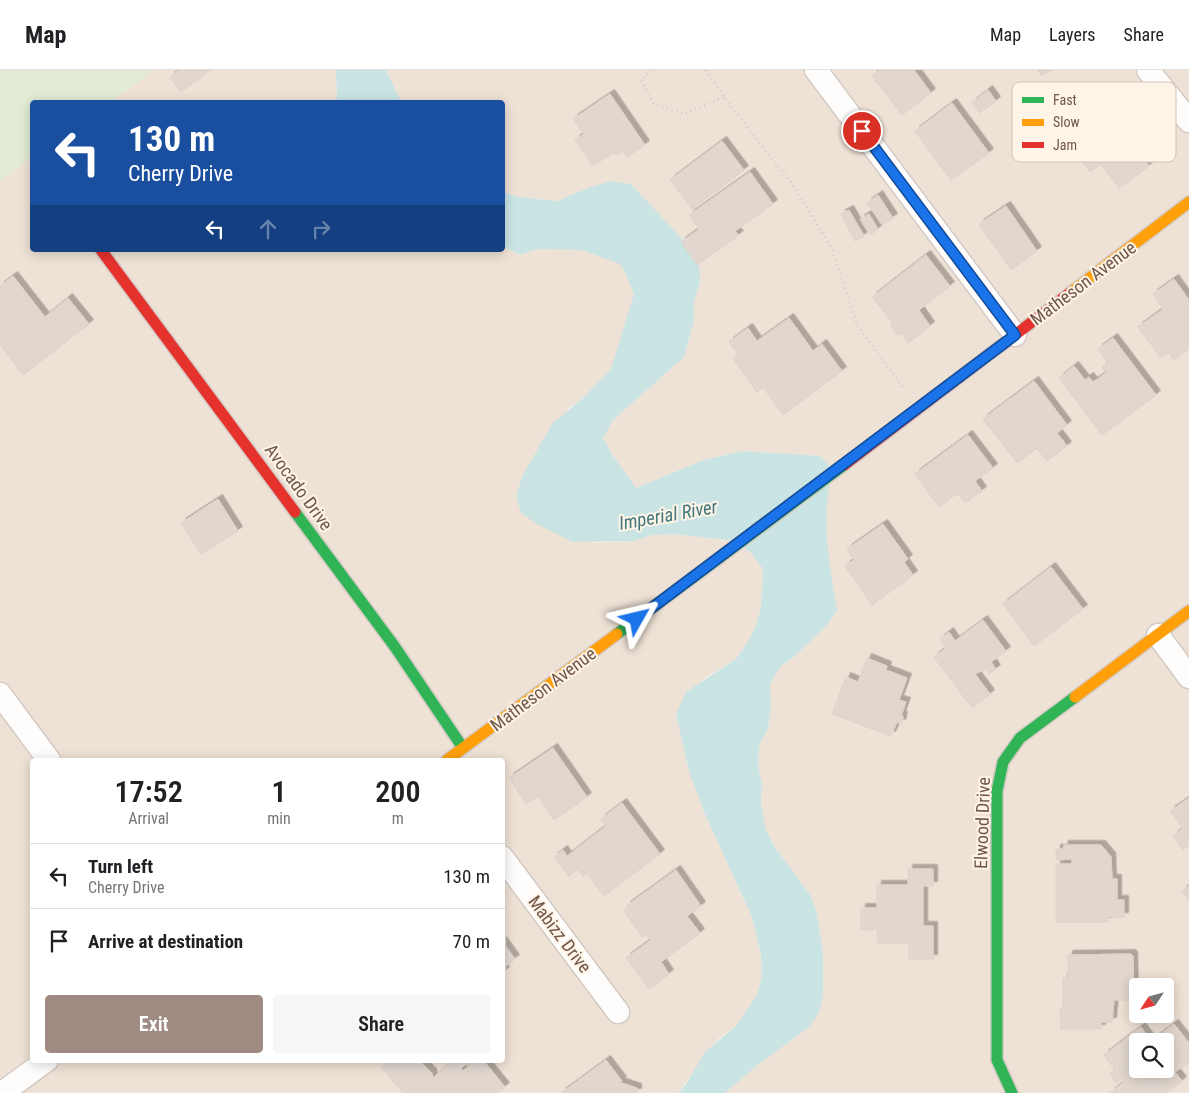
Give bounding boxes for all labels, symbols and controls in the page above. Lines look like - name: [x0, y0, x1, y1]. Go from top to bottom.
- text: Map: [25, 21, 66, 49]
- text: Map: [990, 24, 1021, 45]
- text: Layers: [1049, 24, 1096, 45]
- text: Share: [1124, 24, 1164, 45]
- legend: [1012, 82, 1176, 162]
- text: Fast: [1053, 92, 1077, 108]
- pin: [841, 110, 883, 152]
- text: Slow: [1053, 114, 1080, 130]
- icon: arrive: [848, 117, 876, 145]
- text: 130 m: [128, 119, 215, 160]
- icon: left: [45, 120, 110, 185]
- text: Jam: [1053, 137, 1077, 153]
- text: Cherry Drive: [128, 161, 233, 186]
- icon: left: [201, 215, 229, 243]
- icon: ahead: [254, 215, 282, 243]
- icon: right: [307, 215, 335, 243]
- street label: Matheson Avenue: [1026, 237, 1140, 329]
- street label: Avocado Drive: [261, 440, 337, 534]
- water label: Imperial River: [617, 495, 719, 535]
- position arrow: [610, 592, 662, 644]
- street label: Matheson Avenue: [486, 643, 600, 735]
- text: 17:52: [114, 774, 183, 809]
- text: 1: [271, 774, 287, 809]
- text: 200: [375, 774, 420, 809]
- street label: Elwood Drive: [970, 777, 994, 869]
- text: Arrival: [128, 809, 169, 828]
- text: min: [267, 809, 291, 828]
- text: m: [392, 809, 404, 828]
- text: Turn left: [88, 855, 153, 878]
- icon: left: [45, 862, 73, 890]
- text: 130 m: [443, 865, 490, 888]
- text: Cherry Drive: [88, 878, 164, 897]
- street label: Mabizz Drive: [524, 891, 596, 977]
- icon: arrive: [45, 927, 73, 955]
- text: Arrive at destination: [88, 930, 243, 953]
- text: 70 m: [453, 930, 490, 953]
- north arrow: [1129, 978, 1174, 1022]
- map controls: [1129, 978, 1174, 1078]
- button: Exit: [45, 995, 263, 1053]
- button: Share: [273, 995, 490, 1053]
- button: search: [1129, 1033, 1174, 1078]

